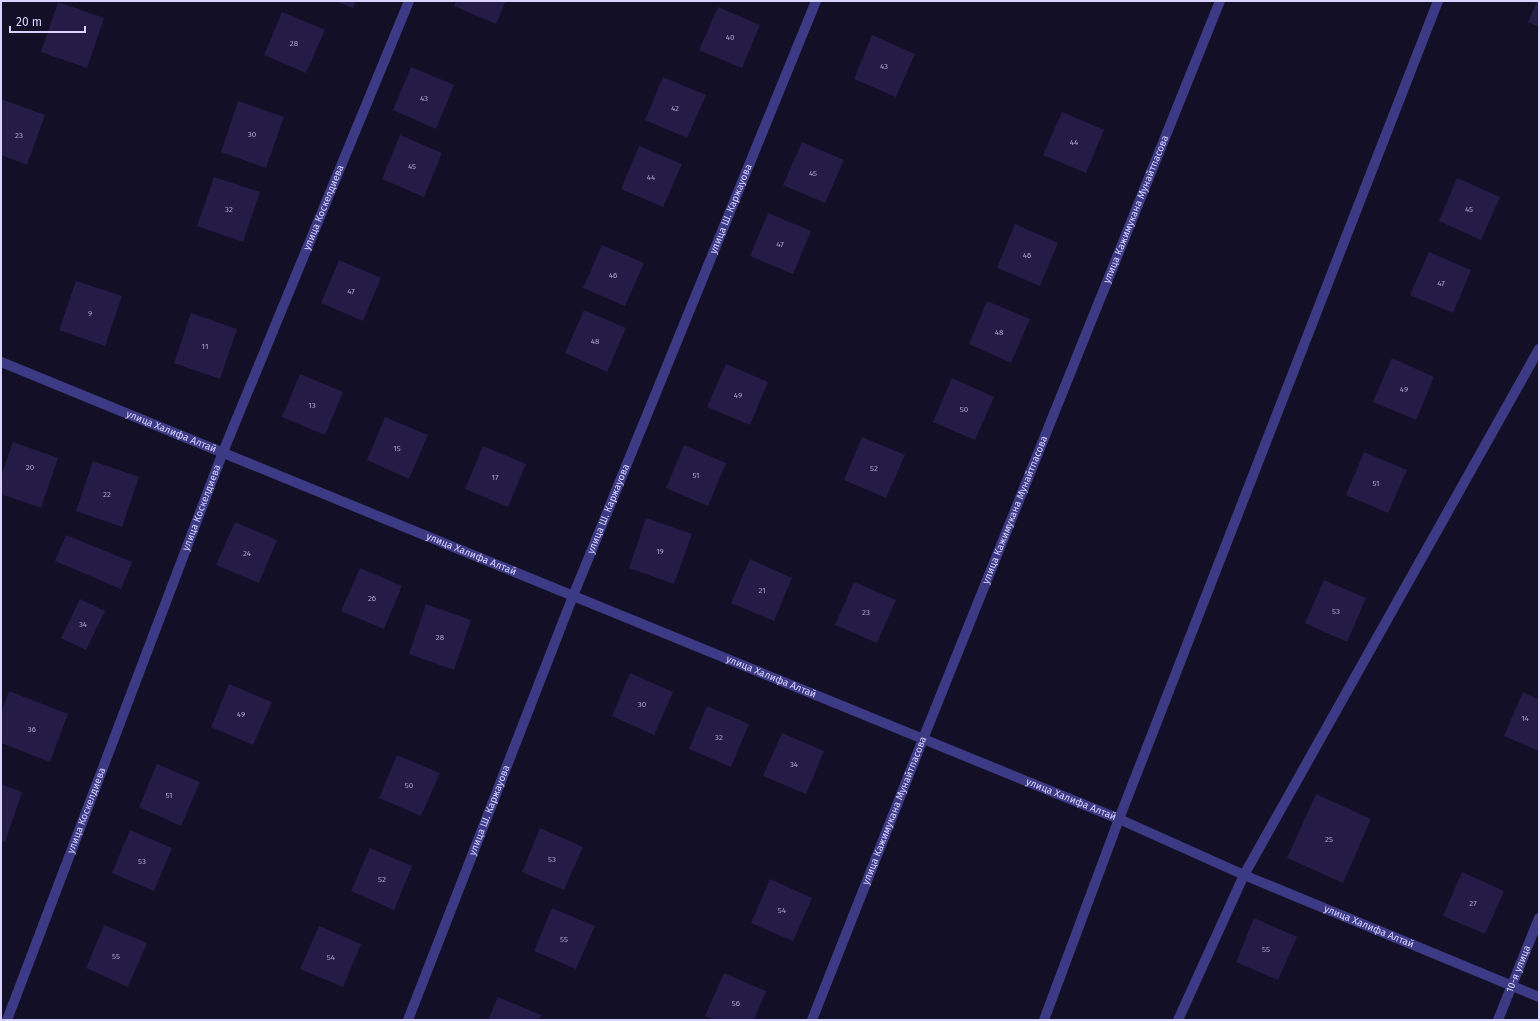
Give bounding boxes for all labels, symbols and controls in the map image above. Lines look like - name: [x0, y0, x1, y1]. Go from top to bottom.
- scale bar: [10, 8, 85, 34]
- text: 20 m: [16, 15, 42, 29]
- house number: 40: [726, 33, 735, 42]
- house number: 28: [290, 39, 299, 48]
- house number: 43: [880, 62, 888, 71]
- house number: 43: [420, 94, 428, 103]
- house number: 42: [671, 104, 679, 113]
- house number: 30: [248, 130, 257, 139]
- house number: 23: [15, 131, 23, 140]
- street label: улица Кажимукана Мунайтпасова: [1101, 134, 1171, 285]
- house number: 44: [1070, 138, 1079, 147]
- house number: 45: [408, 162, 416, 171]
- street label: улица Ш. Каржауова: [707, 162, 755, 256]
- street label: улица Коскелдиева: [301, 163, 347, 252]
- house number: 45: [809, 169, 817, 178]
- house number: 44: [647, 173, 656, 182]
- house number: 32: [225, 205, 233, 214]
- house number: 45: [1465, 205, 1473, 214]
- house number: 47: [776, 240, 784, 249]
- house number: 46: [1023, 251, 1031, 260]
- house number: 46: [609, 271, 617, 280]
- house number: 47: [1437, 279, 1445, 288]
- house number: 47: [347, 287, 355, 296]
- house number: 9: [88, 309, 92, 318]
- house number: 48: [995, 328, 1004, 337]
- house number: 48: [591, 337, 600, 346]
- house number: 11: [202, 342, 208, 351]
- house number: 49: [1400, 385, 1408, 394]
- house number: 49: [734, 391, 742, 400]
- house number: 13: [308, 401, 316, 410]
- house number: 50: [960, 405, 969, 414]
- street label: улица Халифа Алтай: [124, 408, 218, 455]
- street label: улица Кажимукана Мунайтпасова: [980, 434, 1050, 586]
- house number: 15: [393, 444, 401, 453]
- street label: улица Ш. Каржауова: [585, 462, 632, 556]
- house number: 20: [26, 463, 35, 472]
- street label: улица Коскелдиева: [180, 463, 224, 553]
- house number: 52: [870, 464, 878, 473]
- house number: 51: [692, 471, 700, 480]
- house number: 17: [491, 473, 499, 482]
- house number: 51: [1372, 479, 1380, 488]
- house number: 22: [103, 490, 111, 499]
- street label: улица Халифа Алтай: [424, 530, 518, 578]
- house number: 19: [656, 547, 664, 556]
- house number: 24: [243, 549, 252, 558]
- house number: 21: [758, 586, 766, 595]
- house number: 26: [368, 594, 376, 603]
- house number: 53: [1332, 607, 1340, 616]
- house number: 23: [862, 608, 870, 617]
- house number: 34: [79, 620, 88, 629]
- house number: 28: [436, 633, 445, 642]
- street label: улица Халифа Алтай: [724, 653, 818, 701]
- house number: 30: [638, 700, 647, 709]
- house number: 49: [237, 710, 245, 719]
- house number: 14: [1521, 714, 1530, 723]
- house number: 36: [28, 725, 36, 734]
- house number: 32: [715, 733, 723, 742]
- street label: улица Кажимукана Мунайтпасова: [860, 735, 929, 887]
- house number: 34: [790, 760, 799, 769]
- street label: улица Ш. Каржауова: [467, 763, 513, 857]
- street label: улица Коскелдиева: [65, 766, 108, 855]
- street label: улица Халифа Алтай: [1024, 776, 1118, 823]
- house number: 50: [405, 781, 414, 790]
- house number: 51: [165, 791, 173, 800]
- house number: 25: [1325, 835, 1333, 844]
- house number: 53: [548, 855, 556, 864]
- house number: 53: [138, 857, 146, 866]
- house number: 52: [378, 875, 386, 884]
- house number: 27: [1469, 899, 1477, 908]
- street label: улица Халифа Алтай: [1322, 903, 1416, 951]
- house number: 54: [778, 906, 787, 915]
- house number: 55: [560, 935, 568, 944]
- street label: 10-я улица: [1504, 944, 1533, 994]
- house number: 55: [1262, 945, 1270, 954]
- house number: 55: [112, 952, 120, 961]
- house number: 54: [327, 953, 336, 962]
- house number: 56: [732, 999, 740, 1008]

